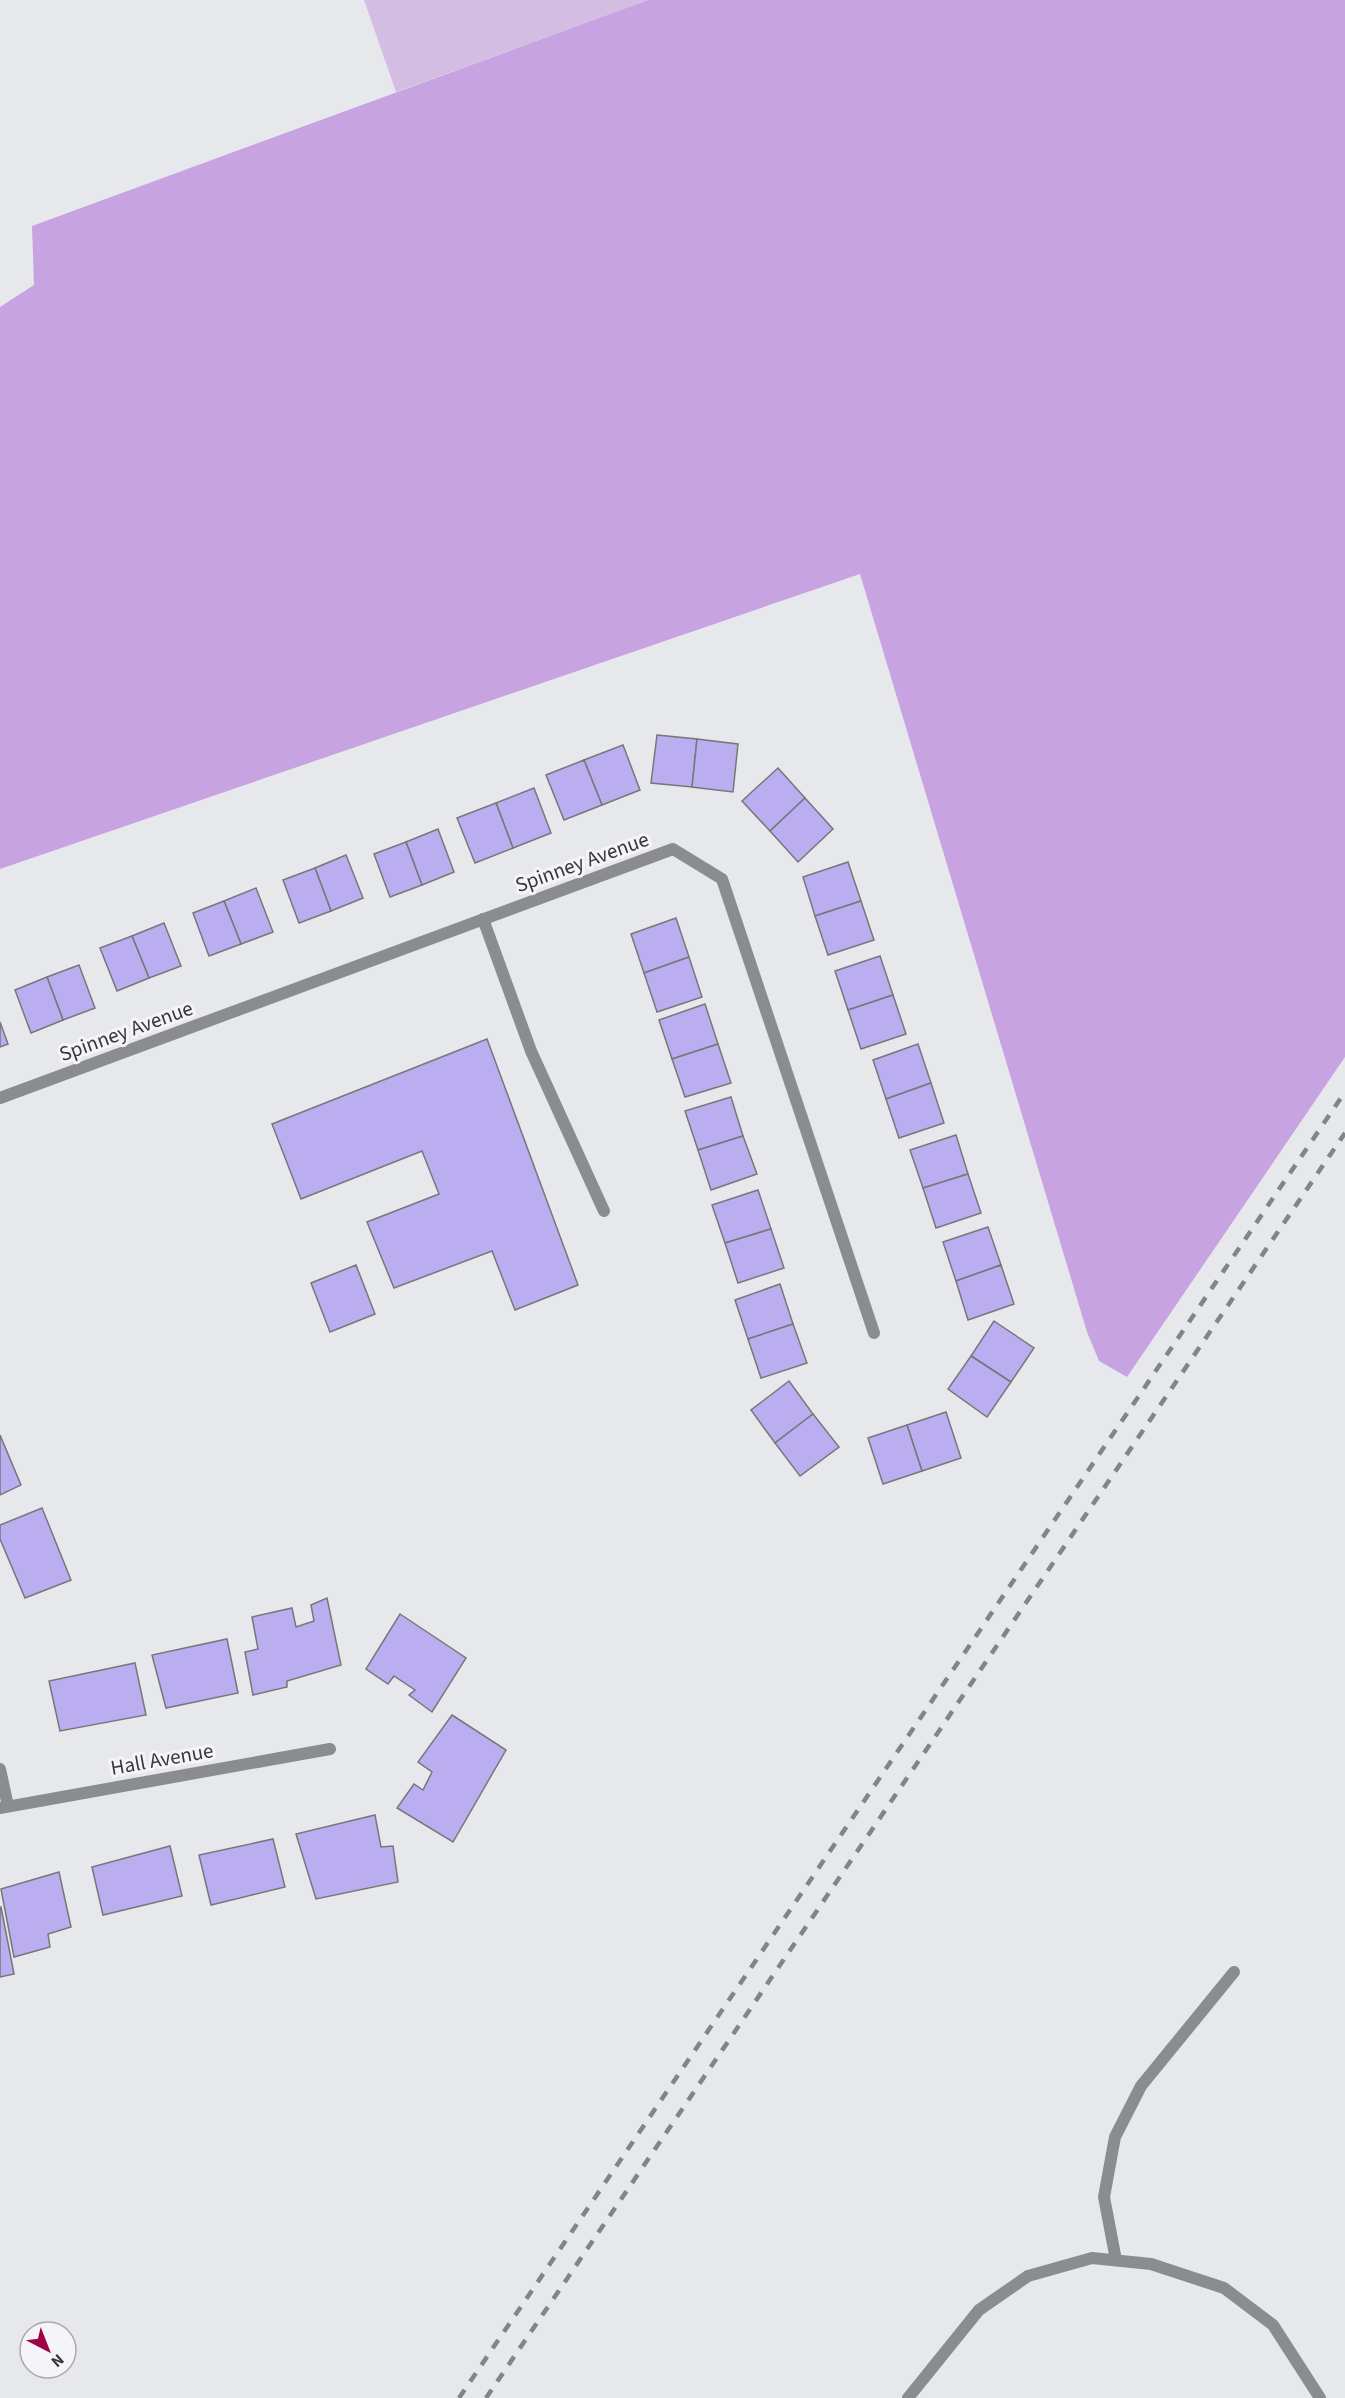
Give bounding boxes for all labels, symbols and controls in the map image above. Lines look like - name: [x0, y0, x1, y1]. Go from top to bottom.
- street label: Spinney Avenue: [511, 824, 653, 900]
- street label: Spinney Avenue: [55, 993, 197, 1069]
- street label: Hall Avenue: [108, 1735, 216, 1783]
- north arrow: [18, 2320, 78, 2380]
- text: N: [46, 2349, 69, 2372]

